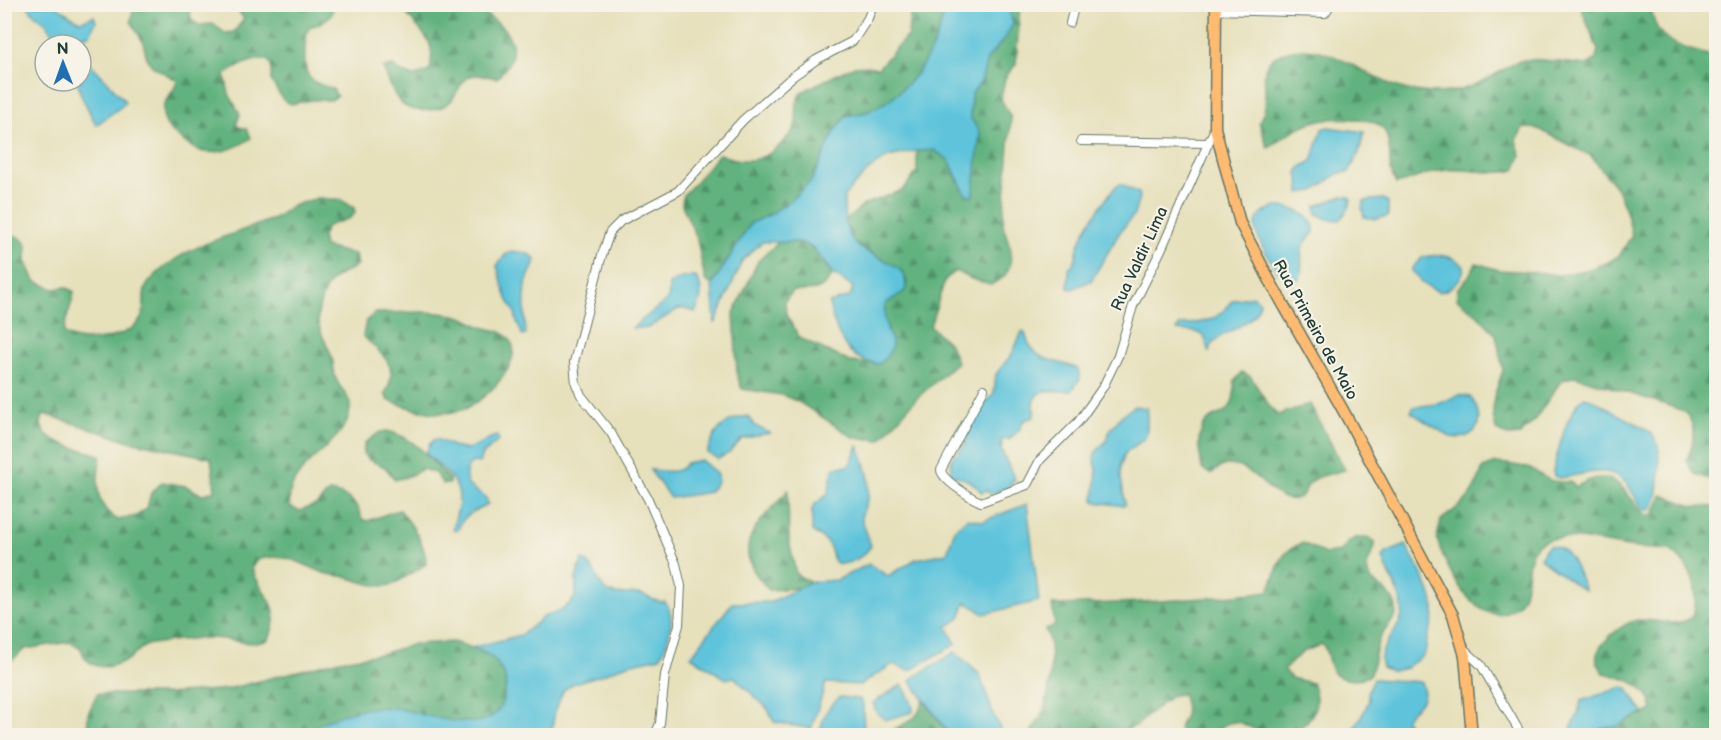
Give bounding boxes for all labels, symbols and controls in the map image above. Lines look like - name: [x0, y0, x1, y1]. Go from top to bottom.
- north arrow: [33, 33, 93, 93]
- text: N: [57, 40, 69, 59]
- street label: Rua Valdir Lima: [1108, 204, 1172, 314]
- street label: Rua Primeiro de Maio: [1269, 257, 1361, 403]

